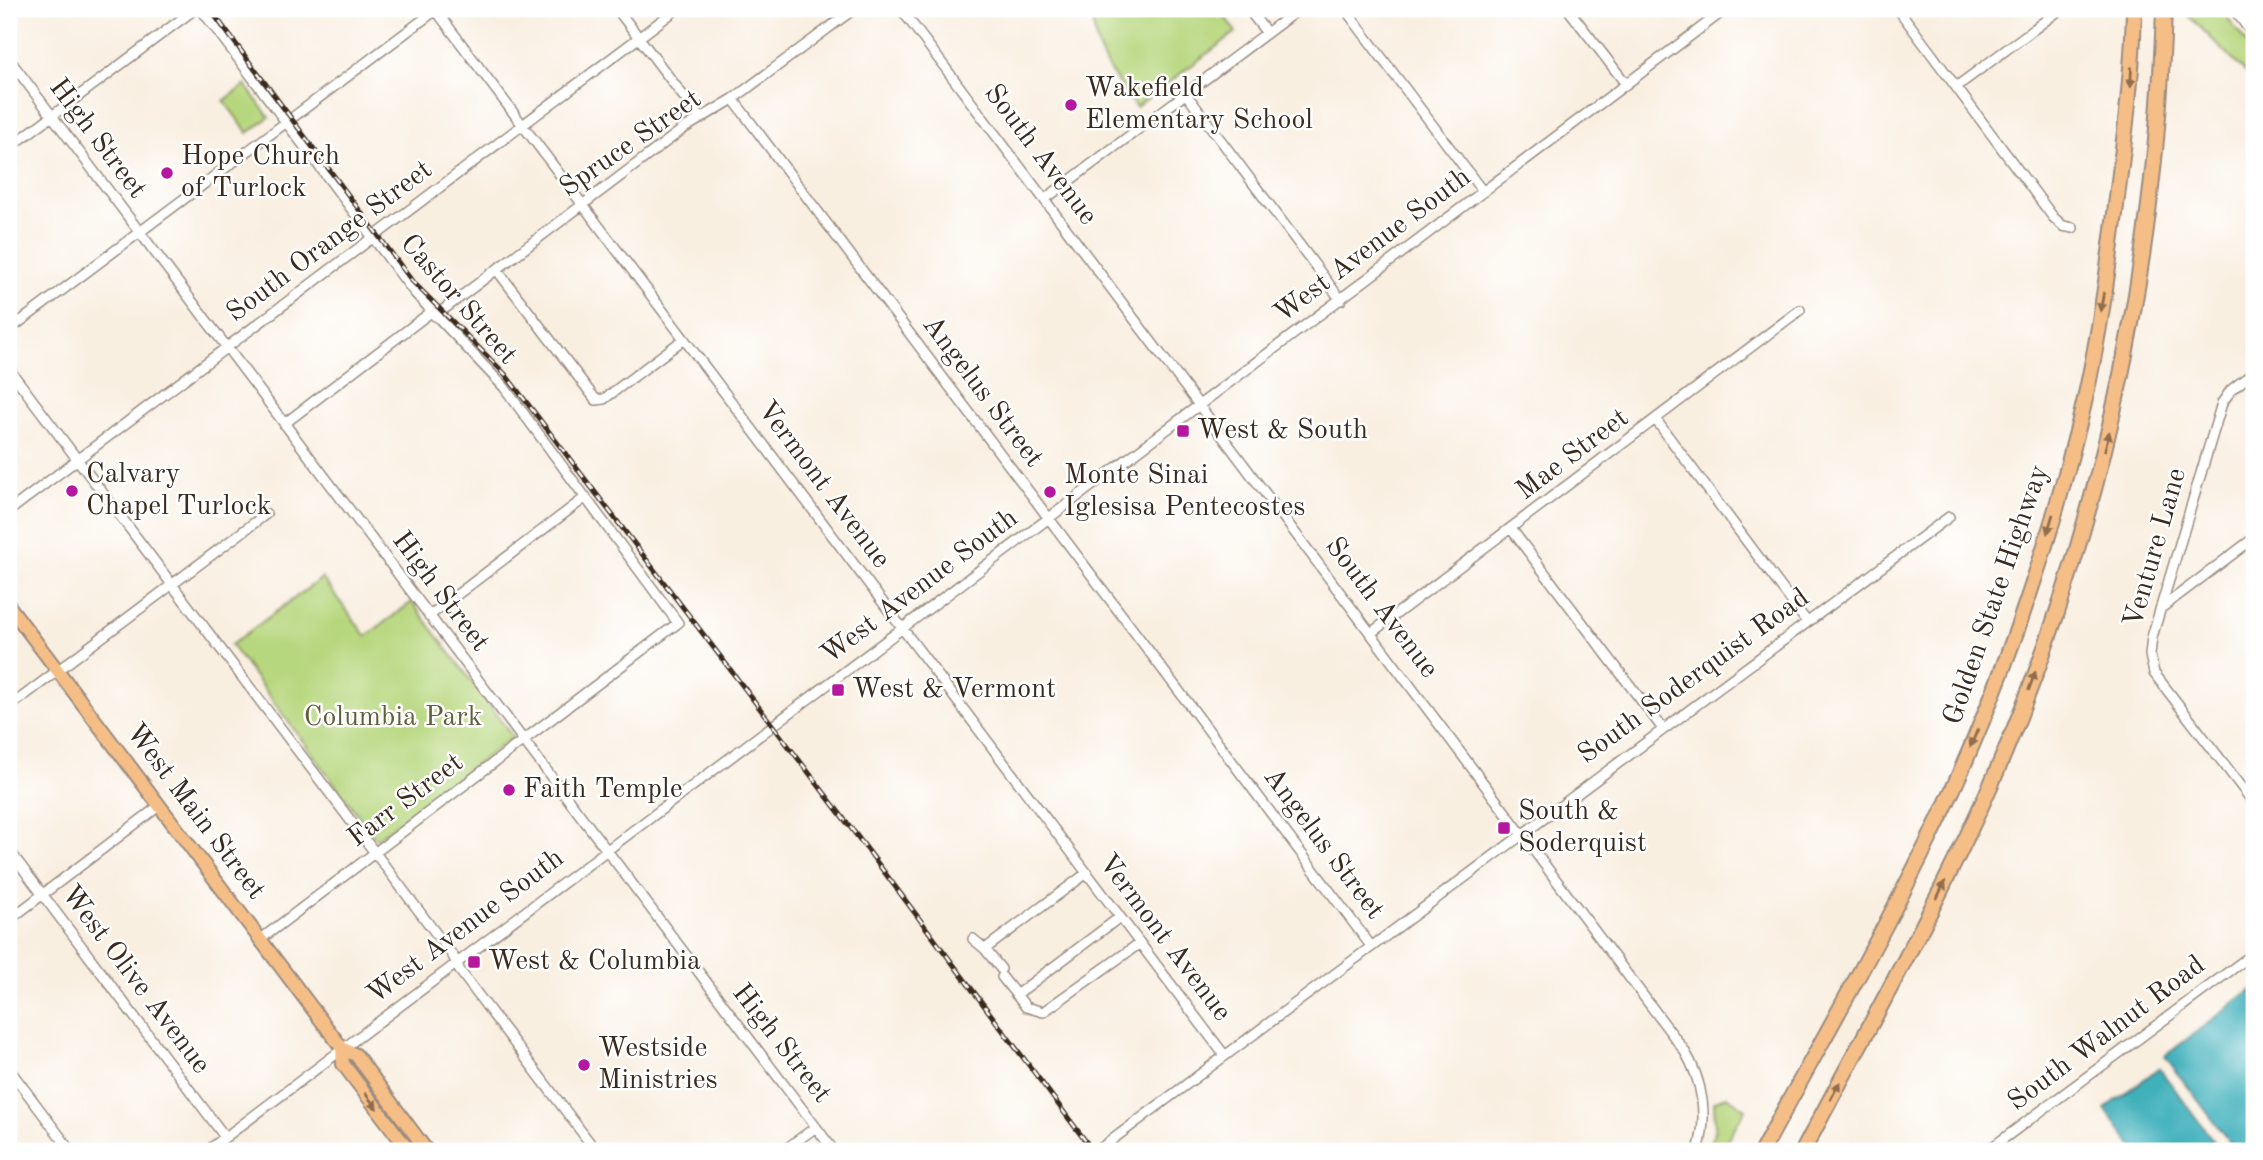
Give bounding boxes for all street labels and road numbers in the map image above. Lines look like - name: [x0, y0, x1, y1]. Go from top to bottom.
- street label: High Street: [43, 74, 151, 204]
- street label: South Avenue: [978, 79, 1102, 231]
- street label: Spruce Street: [555, 85, 707, 203]
- street label: South Orange Street: [222, 156, 438, 328]
- street label: West Avenue South: [1270, 163, 1476, 329]
- street label: Castor Street: [394, 230, 522, 370]
- street label: Angelus Street: [916, 311, 1048, 473]
- street label: Vermont Avenue: [751, 396, 895, 574]
- street label: Mae Street: [1512, 404, 1634, 506]
- street label: Golden State Highway: [1939, 461, 2055, 728]
- street label: Venture Lane: [2120, 465, 2192, 631]
- street label: West Avenue South: [817, 504, 1023, 670]
- street label: High Street: [386, 527, 494, 657]
- street label: South Avenue: [1319, 532, 1443, 684]
- street label: South Soderquist Road: [1573, 584, 1815, 770]
- street label: West Main Street: [120, 719, 270, 905]
- street label: Farr Street: [343, 749, 469, 853]
- street label: Angelus Street: [1257, 763, 1389, 925]
- street label: West Avenue South: [363, 844, 569, 1010]
- street label: Vermont Avenue: [1092, 849, 1236, 1027]
- street label: West Olive Avenue: [55, 881, 215, 1079]
- street label: South Walnut Road: [2003, 951, 2211, 1117]
- street label: High Street: [726, 979, 836, 1109]

